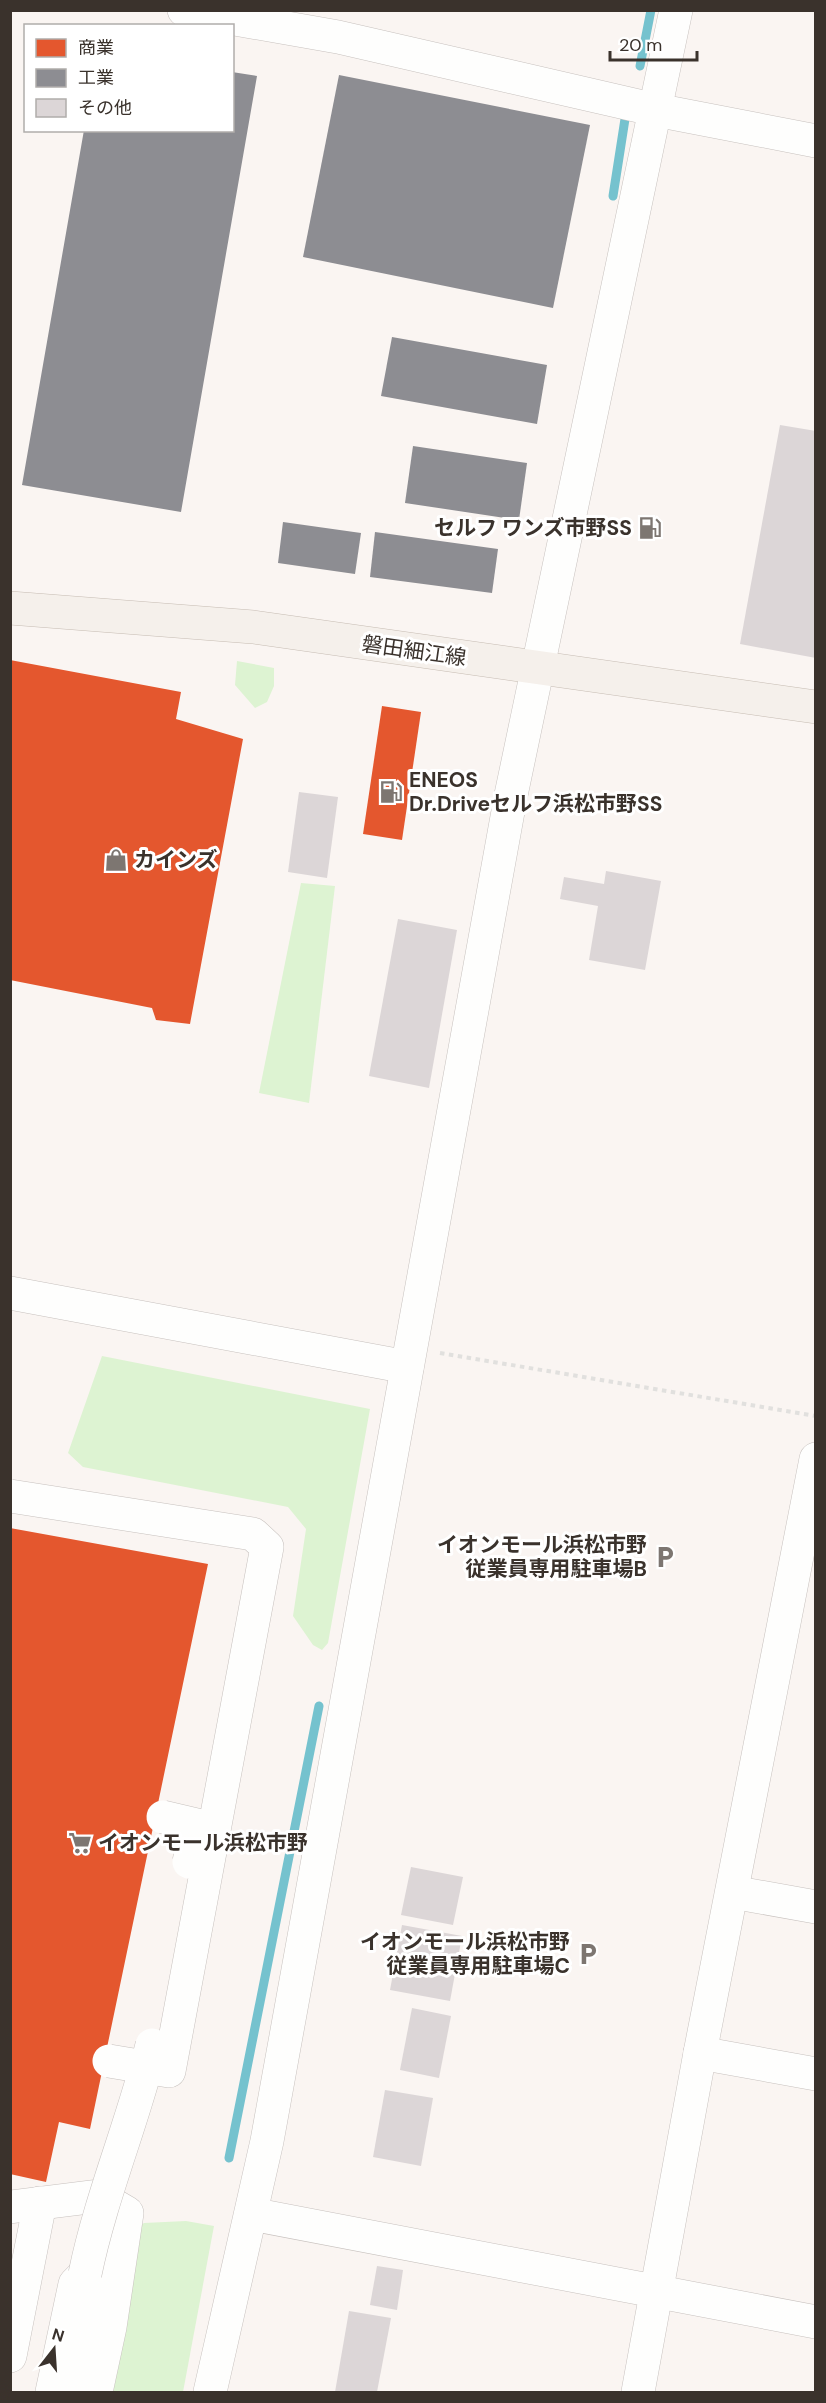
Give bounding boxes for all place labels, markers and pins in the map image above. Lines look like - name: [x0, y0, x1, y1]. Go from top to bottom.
- place label: セルフ ワンズ市野SS: [434, 514, 632, 542]
- fuel station icon: セルフ ワンズ市野SS: [637, 515, 663, 541]
- place label: ENEOS Dr.Driveセルフ浜松市野SS: [409, 766, 662, 818]
- fuel station icon: ENEOS Dr.Driveセルフ浜松市野SS: [378, 779, 404, 805]
- place label: カインズ: [134, 846, 218, 874]
- shop icon: カインズ: [103, 847, 129, 873]
- place label: イオンモール浜松市野 従業員専用駐車場B: [437, 1531, 647, 1583]
- parking icon: イオンモール浜松市野 従業員専用駐車場B: [652, 1544, 678, 1570]
- place label: イオンモール浜松市野: [98, 1829, 308, 1857]
- supermarket icon: イオンモール浜松市野: [67, 1830, 93, 1856]
- place label: イオンモール浜松市野 従業員専用駐車場C: [360, 1928, 570, 1980]
- parking icon: イオンモール浜松市野 従業員専用駐車場C: [575, 1941, 601, 1967]

